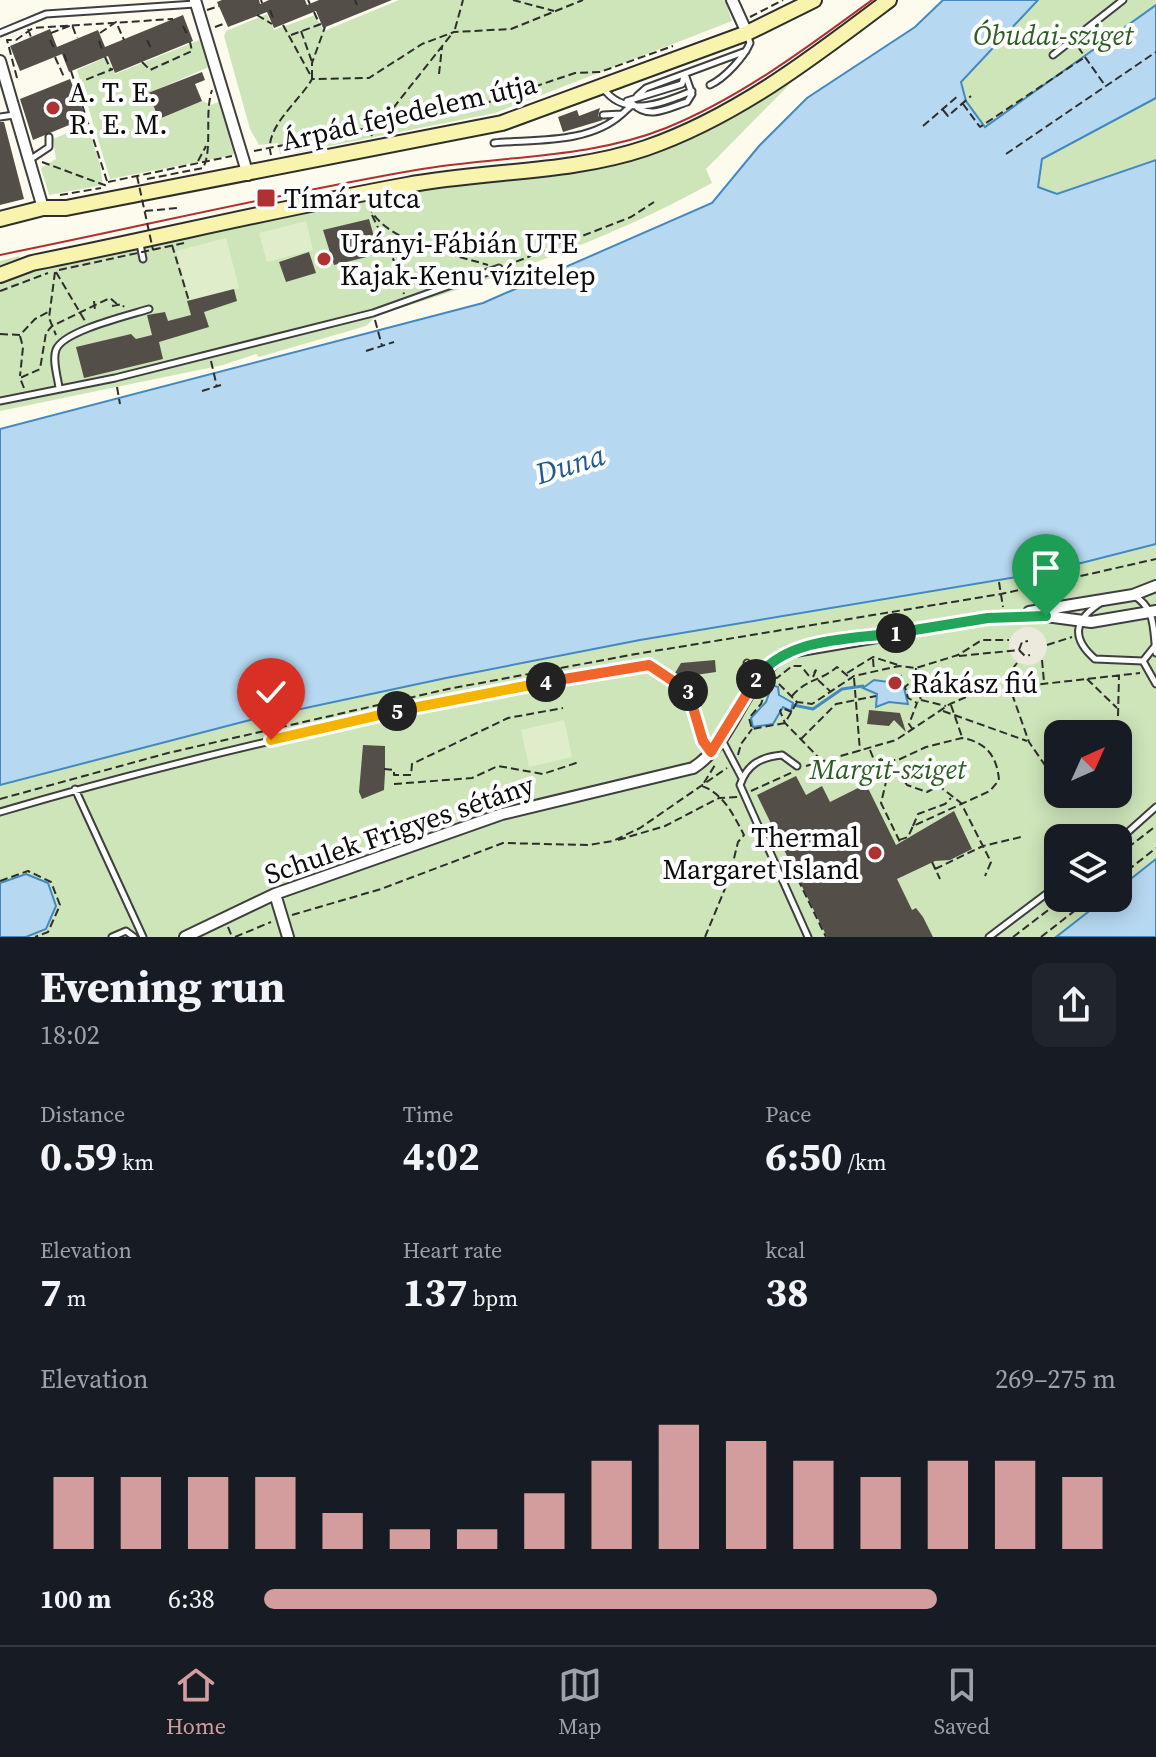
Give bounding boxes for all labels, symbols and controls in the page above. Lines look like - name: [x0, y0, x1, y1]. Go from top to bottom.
- park label: Óbudai-sziget: [973, 16, 1135, 54]
- street label: Árpád fejedelem útja: [278, 64, 541, 160]
- place label: A. T. E. R. E. M.: [69, 73, 168, 143]
- marker: A. T. E. R. E. M.: [44, 99, 62, 117]
- place label: Tímár utca: [284, 179, 421, 217]
- marker: Tímár utca: [255, 187, 277, 209]
- place label: Urányi-Fábián UTE Kajak-Kenu vízitelep: [340, 224, 596, 294]
- marker: Urányi-Fábián UTE Kajak-Kenu vízitelep: [315, 250, 333, 268]
- water label: Duna: [529, 434, 610, 494]
- pin: [1012, 534, 1080, 616]
- icon: arrive: [1024, 546, 1068, 590]
- pin: 1: [876, 613, 916, 653]
- text: 1: [890, 618, 902, 648]
- pin: [237, 658, 305, 740]
- pin: 2: [736, 659, 776, 699]
- pin: 4: [526, 662, 566, 702]
- text: 2: [750, 664, 762, 694]
- place label: Rákász fiú: [911, 664, 1038, 702]
- text: 4: [540, 667, 552, 697]
- icon: check: [249, 670, 293, 714]
- pin: 3: [668, 671, 708, 711]
- marker: Rákász fiú: [886, 674, 904, 692]
- text: 3: [682, 676, 694, 706]
- pin: 5: [377, 691, 417, 731]
- text: 5: [391, 696, 403, 726]
- north arrow: [1044, 720, 1132, 808]
- map controls: [1044, 720, 1132, 912]
- park label: Margit-sziget: [809, 750, 968, 788]
- street label: Schulek Frigyes sétány: [259, 765, 539, 893]
- place label: Thermal Margaret Island: [662, 818, 859, 888]
- button: layers: [1044, 824, 1132, 912]
- marker: Thermal Margaret Island: [866, 844, 884, 862]
- text: Evening run: [40, 956, 285, 1017]
- button: share: [1032, 963, 1116, 1047]
- text: 18:02: [40, 1017, 100, 1053]
- text: Distance: [40, 1099, 125, 1129]
- text: Time: [403, 1099, 454, 1129]
- text: Pace: [765, 1099, 811, 1129]
- text: 0.59: [40, 1129, 117, 1183]
- text: 4:02: [403, 1129, 480, 1183]
- text: 6:50: [765, 1129, 842, 1183]
- text: km: [117, 1147, 154, 1177]
- text: /km: [842, 1147, 887, 1177]
- text: Elevation: [40, 1235, 132, 1265]
- text: Heart rate: [403, 1235, 502, 1265]
- text: kcal: [765, 1235, 805, 1265]
- text: 7: [40, 1265, 62, 1319]
- text: 137: [403, 1265, 468, 1319]
- text: 38: [765, 1265, 809, 1319]
- text: m: [62, 1283, 87, 1313]
- text: bpm: [468, 1283, 518, 1313]
- text: Elevation: [40, 1361, 149, 1397]
- text: 269–275 m: [995, 1361, 1116, 1397]
- text: 100 m: [40, 1581, 111, 1617]
- text: 6:38: [168, 1581, 215, 1617]
- tab: Home: [166, 1663, 226, 1741]
- tab: Map: [558, 1663, 602, 1741]
- tab: Saved: [934, 1663, 990, 1741]

